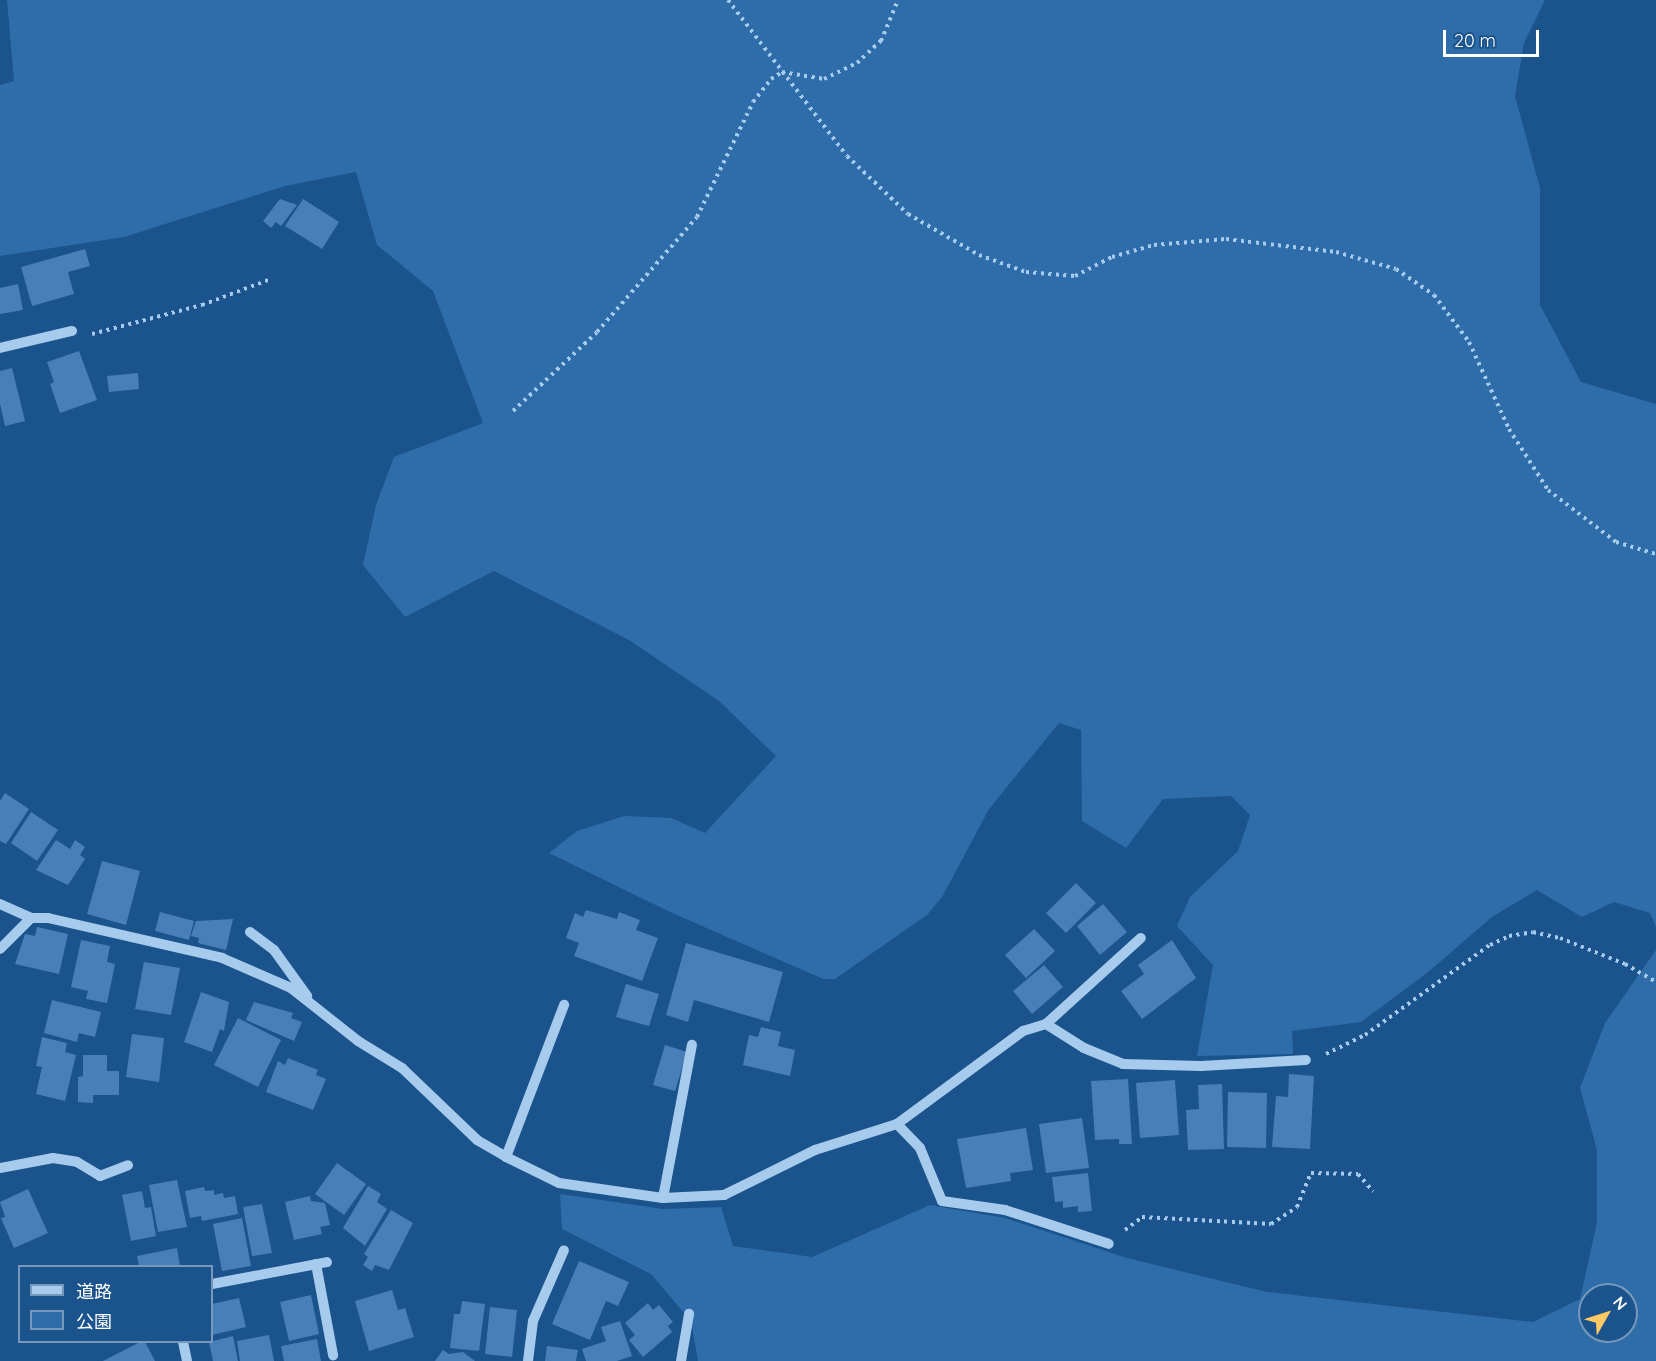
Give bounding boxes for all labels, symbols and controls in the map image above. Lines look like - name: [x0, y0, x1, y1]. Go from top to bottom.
- scale bar: [1446, 18, 1542, 56]
- text: 20 m: [1454, 29, 1496, 52]
- legend: [18, 1265, 213, 1343]
- text: 道路: [76, 1280, 112, 1303]
- north arrow: [1578, 1283, 1638, 1343]
- text: N: [1609, 1292, 1632, 1314]
- text: 公園: [76, 1310, 112, 1333]

